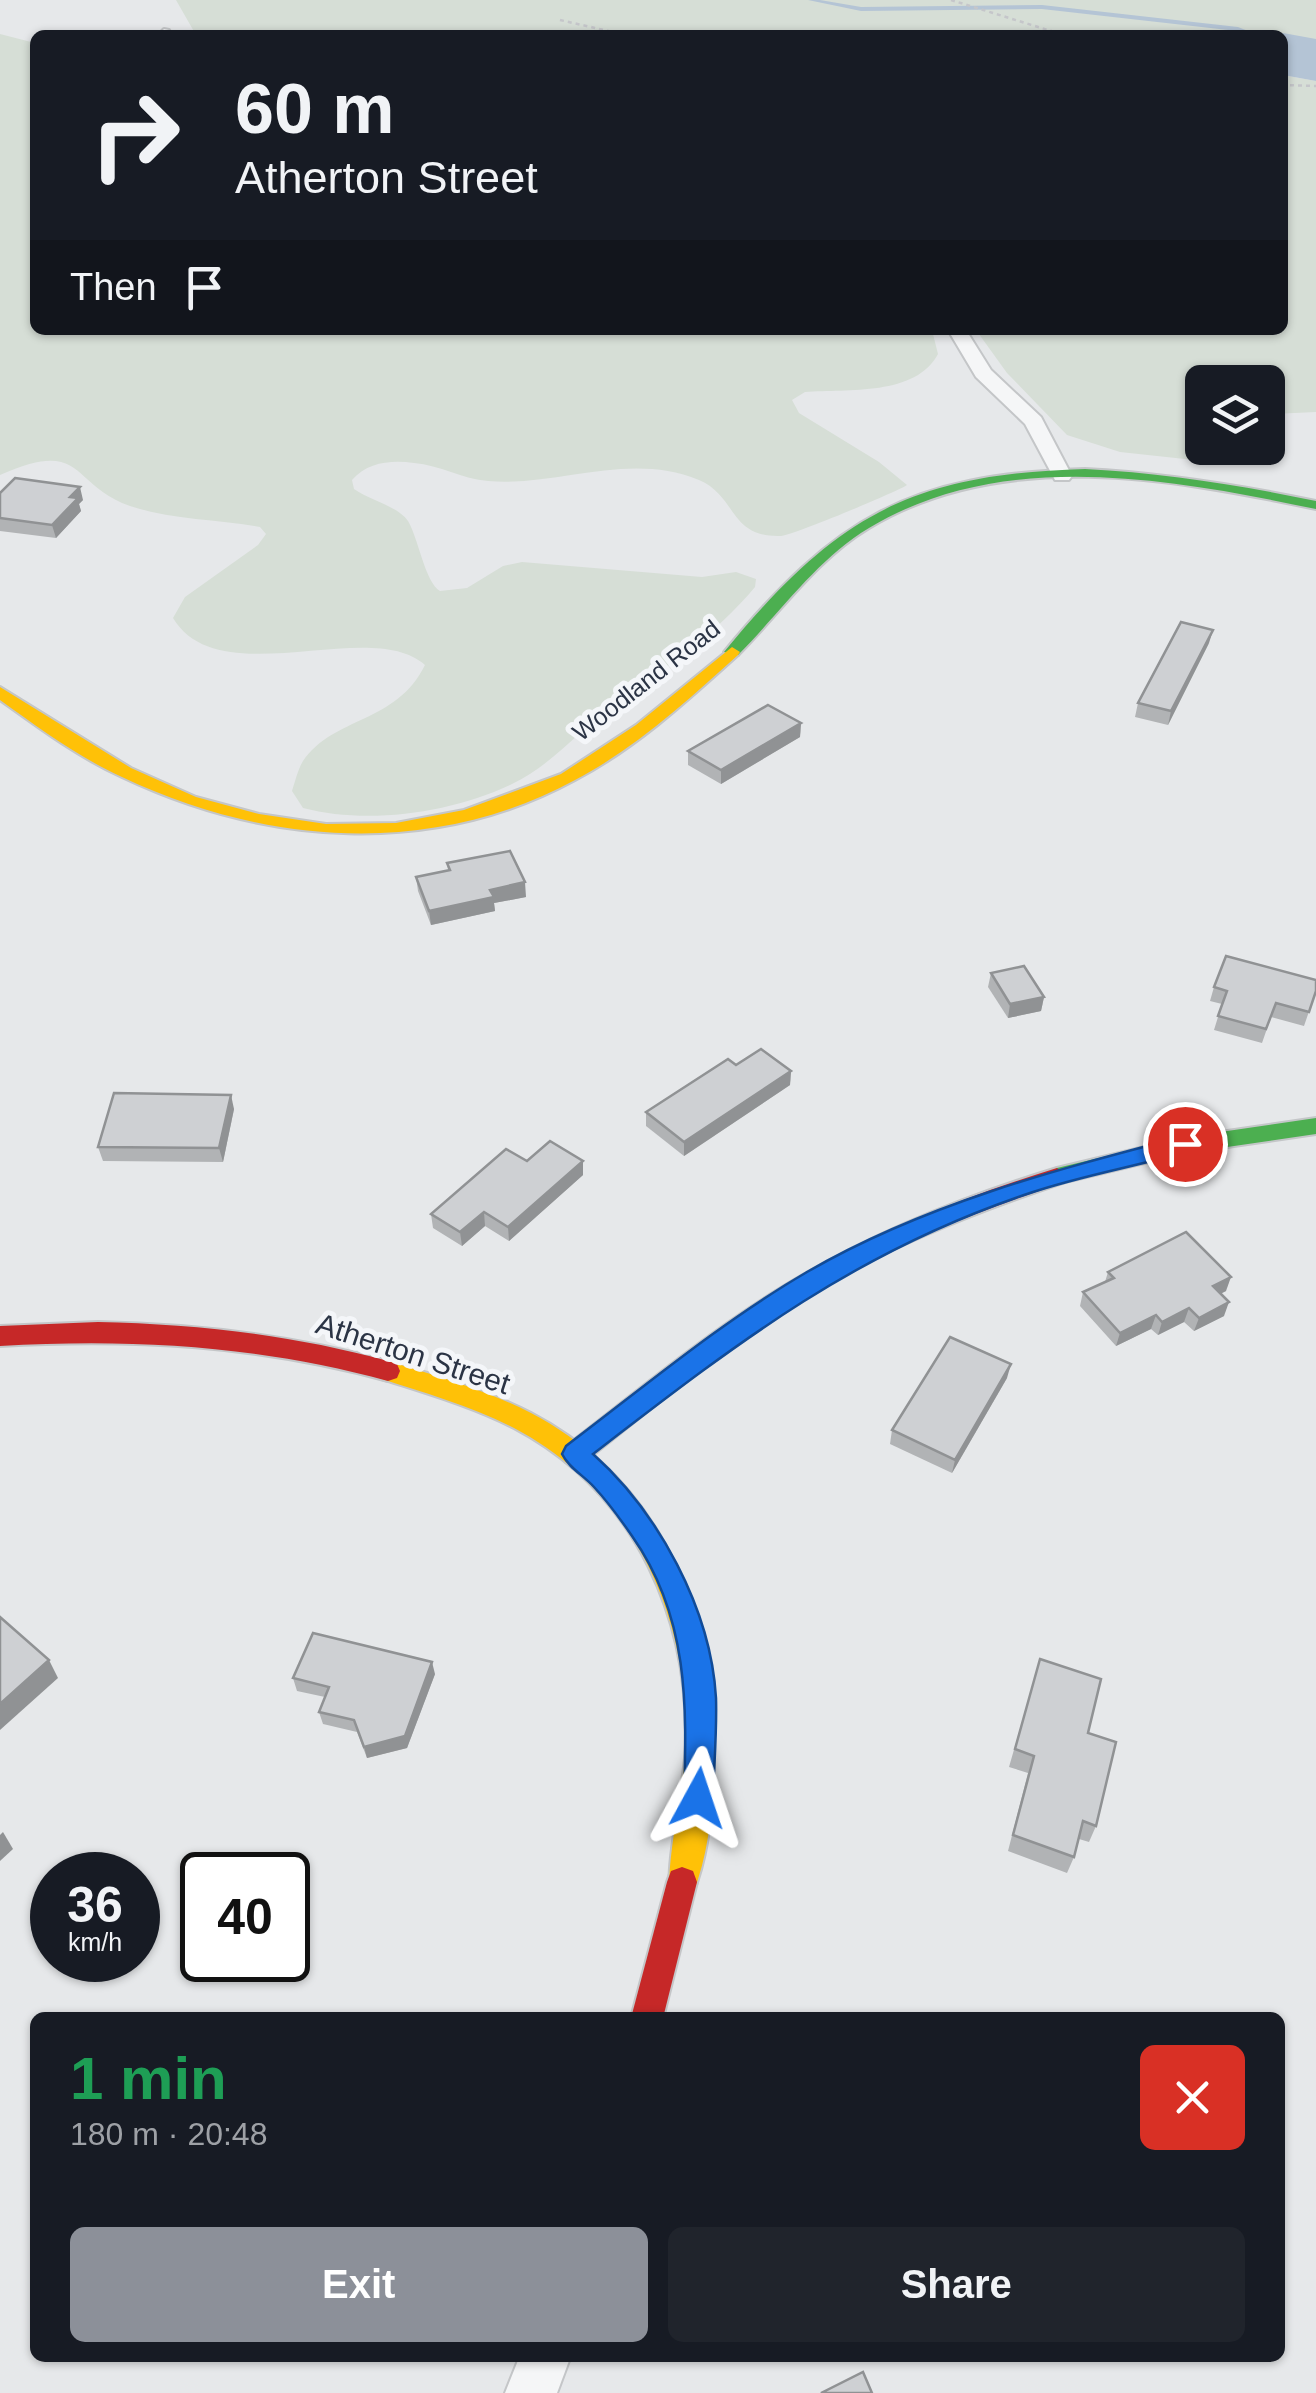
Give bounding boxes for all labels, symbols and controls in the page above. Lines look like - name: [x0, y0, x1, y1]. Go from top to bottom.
- icon: right: [70, 70, 200, 200]
- text: 60 m: [235, 70, 395, 148]
- text: Atherton Street: [235, 152, 538, 203]
- icon: arrive: [177, 260, 232, 315]
- text: Then: [70, 266, 157, 308]
- map controls: [1185, 365, 1285, 465]
- button: layers: [1185, 365, 1285, 465]
- street label: Woodland Road: [567, 614, 725, 746]
- pin: [1143, 1102, 1228, 1187]
- icon: arrive: [1158, 1117, 1213, 1172]
- street label: Atherton Street: [312, 1307, 515, 1401]
- position arrow: [646, 1746, 750, 1850]
- speed limit sign: 40: [180, 1852, 310, 1982]
- text: 36: [67, 1877, 123, 1933]
- text: km/h: [68, 1928, 122, 1956]
- text: 1 min: [70, 2045, 227, 2112]
- button: close: [1140, 2045, 1245, 2150]
- text: 180 m · 20:48: [70, 2116, 267, 2152]
- button: Exit: [70, 2227, 648, 2342]
- button: Share: [668, 2227, 1245, 2342]

